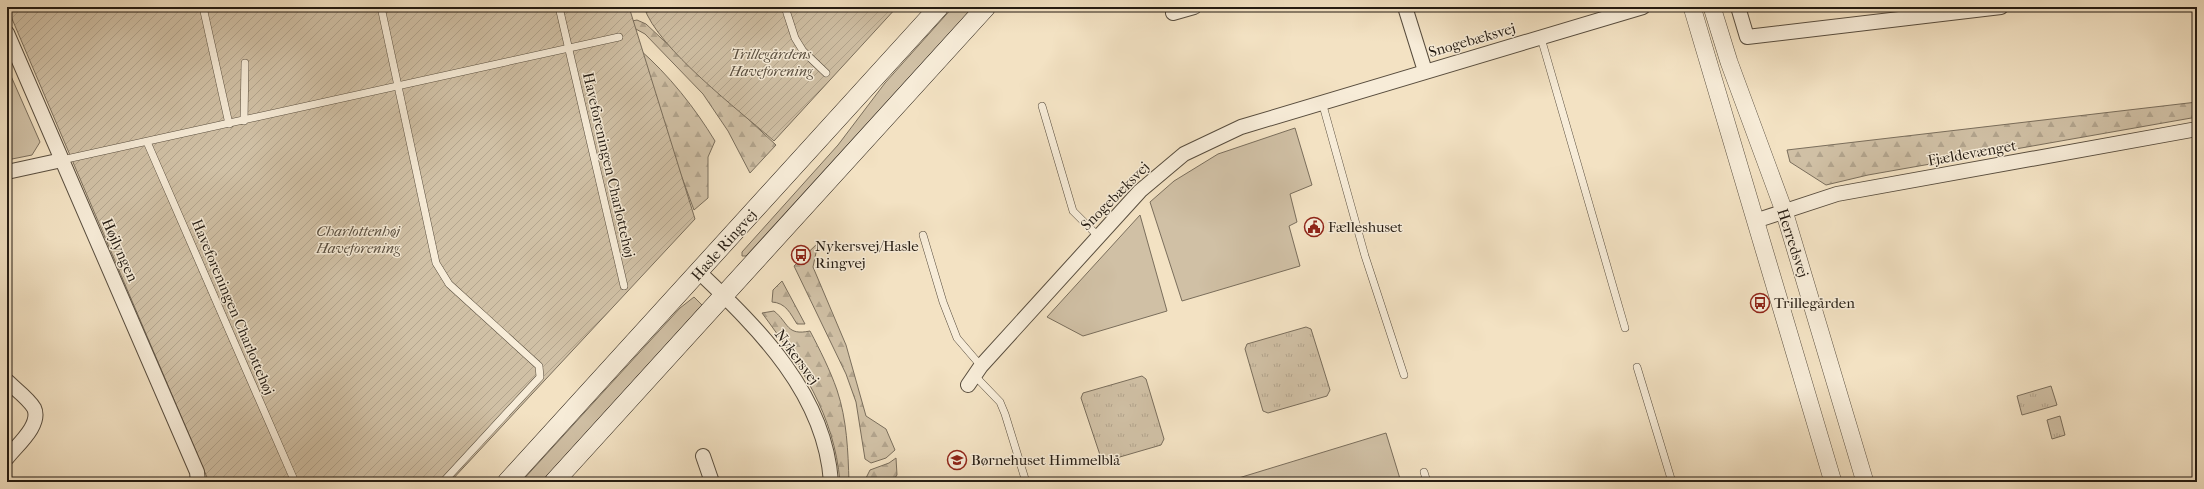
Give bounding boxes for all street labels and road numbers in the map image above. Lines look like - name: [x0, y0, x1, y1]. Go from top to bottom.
- street label: Snogebæksvej: [1426, 19, 1518, 61]
- street label: Haveforeningen Charlottehøj: [579, 71, 639, 259]
- street label: Fjældevænget: [1926, 136, 2018, 170]
- street label: Snogebæksvej: [1077, 158, 1153, 234]
- street label: Hasle Ringvej: [687, 206, 761, 284]
- street label: Herredsvej: [1773, 206, 1813, 280]
- street label: Højlyngen: [98, 215, 142, 285]
- street label: Haveforeningen Charlottehøj: [188, 216, 278, 398]
- street label: Nykersvej: [771, 326, 823, 388]

